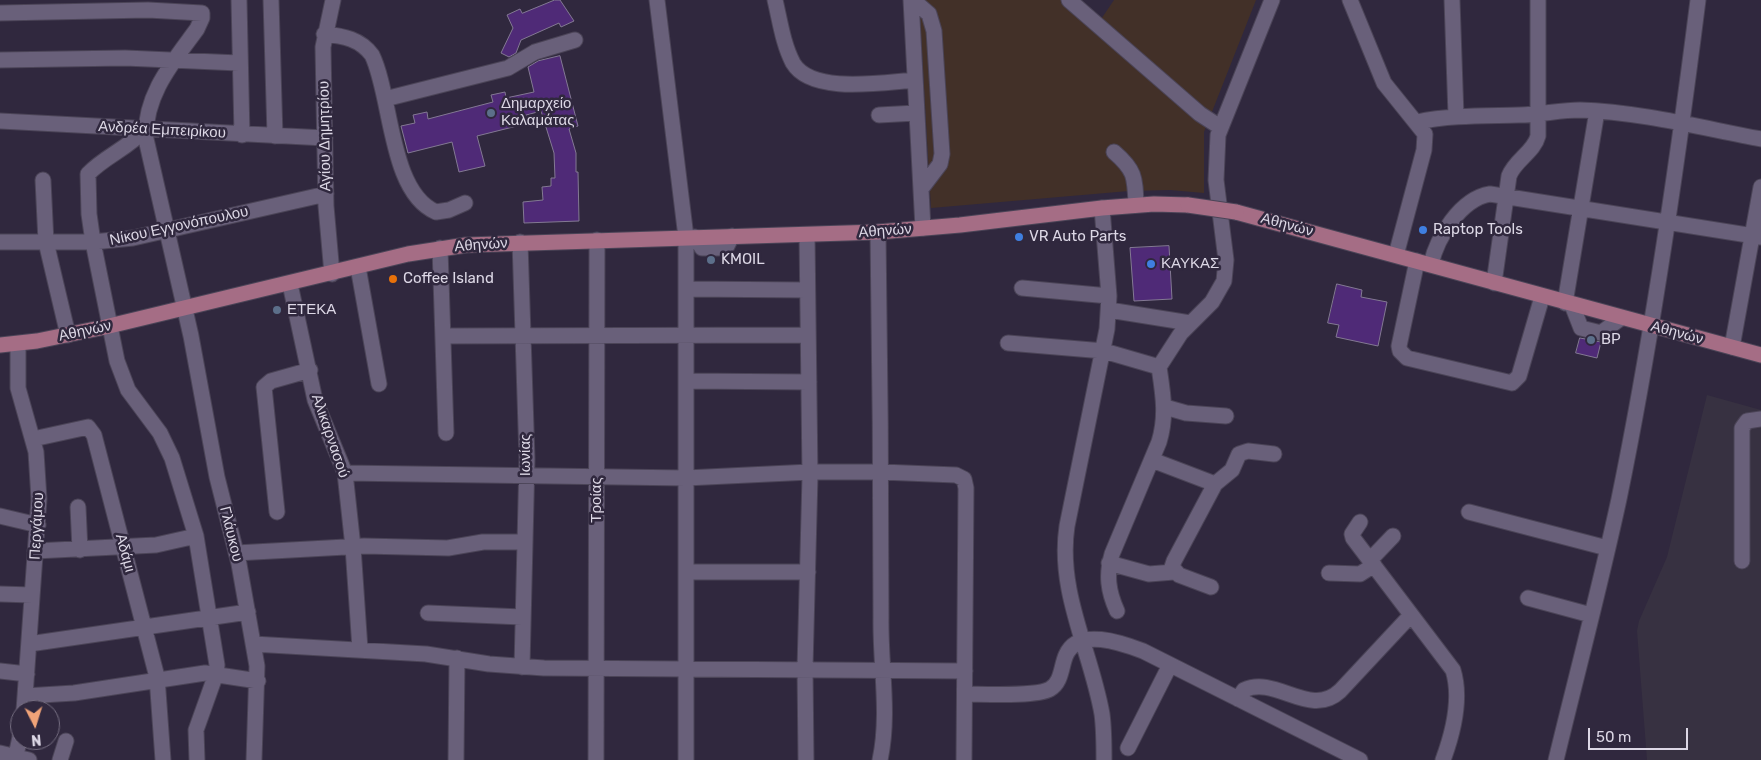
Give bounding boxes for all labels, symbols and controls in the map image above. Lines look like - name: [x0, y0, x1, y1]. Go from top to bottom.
- street label: Αγίου Δημητρίου: [315, 81, 335, 191]
- place label: Δημαρχείο Καλαμάτας: [501, 95, 574, 130]
- marker: Δημαρχείο Καλαμάτας: [485, 107, 497, 119]
- street label: Ανδρέα Εμπειρίκου: [98, 118, 226, 142]
- street label: Νίκου Εγγονόπουλου: [108, 203, 250, 249]
- street label: Αθηνών: [1259, 209, 1315, 241]
- street label: Αθηνών: [858, 220, 912, 242]
- place label: Raptop Tools: [1433, 221, 1523, 239]
- marker: Raptop Tools: [1417, 224, 1429, 236]
- place label: VR Auto Parts: [1029, 228, 1126, 246]
- marker: VR Auto Parts: [1013, 231, 1025, 243]
- street label: Αθηνών: [454, 234, 508, 256]
- place label: KMOIL: [721, 251, 765, 269]
- marker: KMOIL: [705, 254, 717, 266]
- place label: ΚΑΥΚΑΣ: [1161, 255, 1219, 273]
- marker: ΚΑΥΚΑΣ: [1145, 258, 1157, 270]
- place label: Coffee Island: [403, 270, 494, 288]
- marker: Coffee Island: [387, 273, 399, 285]
- place label: ΕΤΕΚΑ: [287, 301, 336, 319]
- marker: ΕΤΕΚΑ: [271, 304, 283, 316]
- street label: Αθηνών: [57, 317, 113, 345]
- street label: Αθηνών: [1649, 317, 1705, 349]
- place label: BP: [1601, 331, 1621, 349]
- marker: BP: [1585, 334, 1597, 346]
- street label: Αλικαρνασού: [307, 392, 353, 480]
- street label: Ιωνίας: [517, 434, 535, 476]
- street label: Τροίας: [588, 477, 606, 523]
- street label: Περγάμου: [26, 492, 48, 560]
- street label: Γλάυκου: [215, 505, 247, 563]
- street label: Αδάμι: [111, 532, 139, 574]
- north arrow: [10, 700, 60, 750]
- scale bar: [1591, 718, 1691, 750]
- text: 50 m: [1596, 728, 1631, 746]
- text: N: [31, 731, 42, 748]

